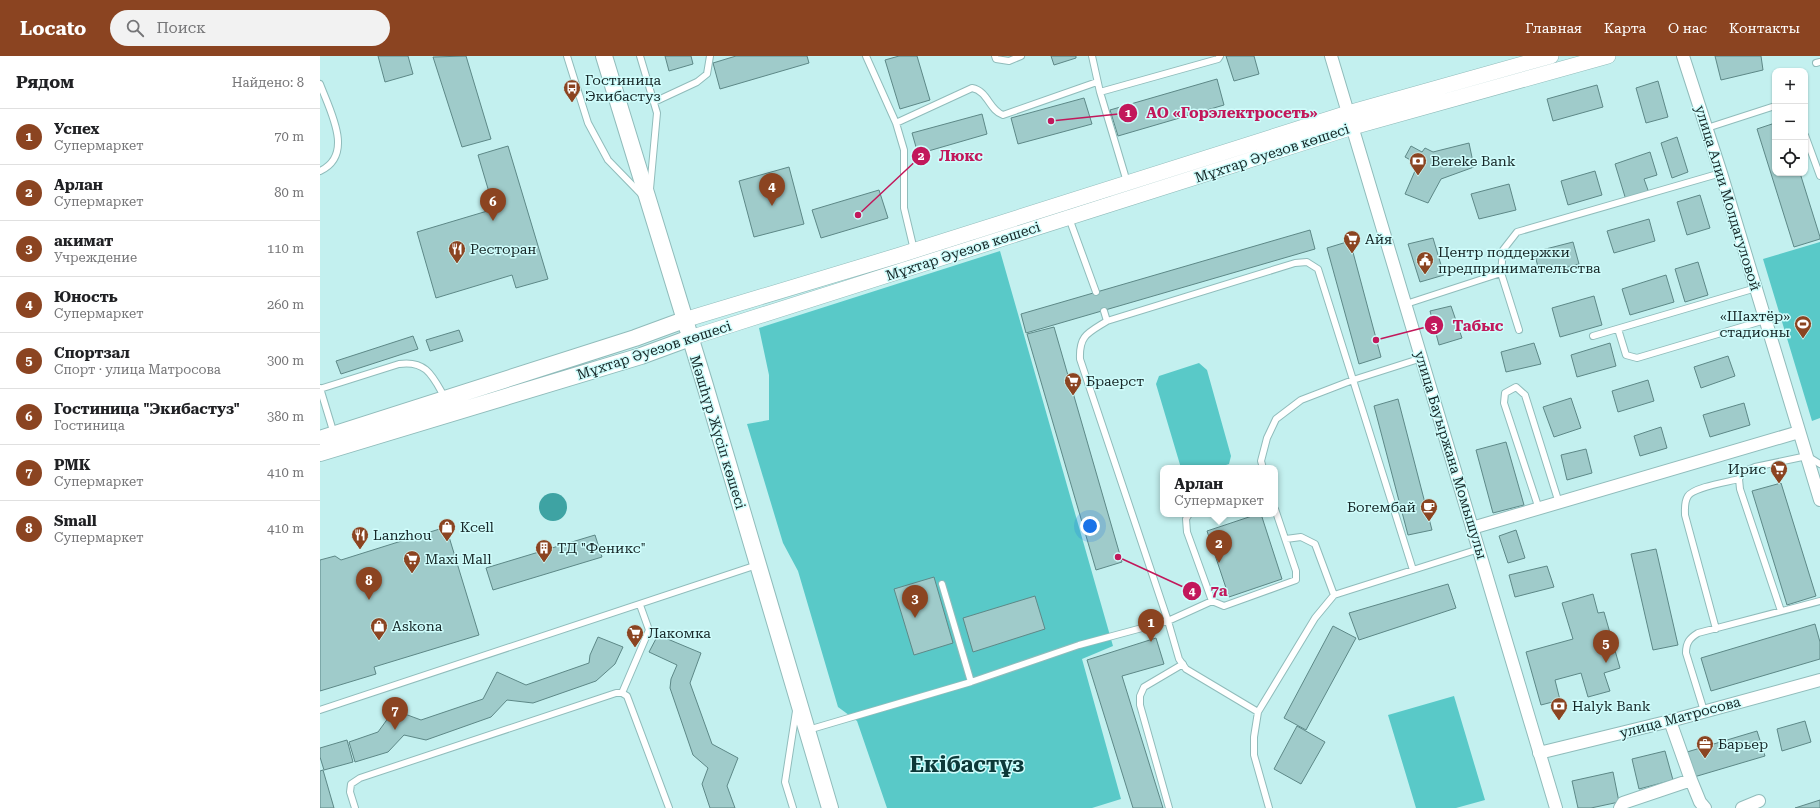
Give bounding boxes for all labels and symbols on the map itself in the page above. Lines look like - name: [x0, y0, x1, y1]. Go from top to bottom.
- place label: Гостиница Экибастуз: [585, 72, 662, 104]
- bus stop icon: Гостиница Экибастуз: [562, 78, 582, 103]
- callout: АО «Горэлектросеть»: [1118, 99, 1326, 126]
- street label: улица Алии Молдагуловой: [1692, 103, 1764, 293]
- text: АО «Горэлектросеть»: [1146, 104, 1318, 122]
- text: 1: [1125, 106, 1132, 120]
- street label: Мұхтар Әуезов көшесі: [1193, 120, 1352, 186]
- callout: Люкс: [911, 142, 991, 169]
- text: Люкс: [939, 147, 983, 165]
- text: 2: [918, 149, 925, 163]
- bank icon: Bereke Bank: [1408, 151, 1428, 176]
- place label: Bereke Bank: [1431, 153, 1516, 169]
- pin: 4: [759, 173, 785, 206]
- pin: 6: [480, 188, 506, 221]
- street label: Мұхтар Әуезов көшесі: [884, 218, 1043, 284]
- supermarket icon: Айя: [1342, 229, 1362, 254]
- place label: Айя: [1365, 231, 1392, 247]
- restaurant icon: Ресторан: [447, 239, 467, 264]
- place label: Ресторан: [470, 241, 536, 257]
- place label: Центр поддержки предпринимательства: [1438, 244, 1601, 276]
- public building icon: Центр поддержки предпринимательства: [1415, 250, 1435, 275]
- place label: «Шахтёр» стадионы: [1719, 308, 1790, 340]
- callout: Табыс: [1424, 312, 1511, 339]
- sports icon: «Шахтёр» стадионы: [1793, 314, 1813, 339]
- street label: Мұхтар Әуезов көшесі: [575, 317, 734, 383]
- text: Табыс: [1453, 317, 1504, 335]
- text: 3: [1431, 319, 1438, 333]
- street label: улица Бауыржана Момышулы: [1412, 349, 1490, 561]
- street label: Мәшһүр Жүсіп көшесі: [687, 353, 749, 511]
- supermarket icon: Браерст: [1063, 371, 1083, 396]
- place label: Браерст: [1086, 373, 1144, 389]
- supermarket icon: Ирис: [1769, 459, 1789, 484]
- place label: Ирис: [1728, 461, 1766, 477]
- cafe icon: Богембай: [1419, 497, 1439, 522]
- place label: Богембай: [1347, 499, 1416, 515]
- your location: [1080, 516, 1100, 536]
- shop icon: Kcell: [437, 517, 457, 542]
- place label: Kcell: [460, 519, 495, 535]
- restaurant icon: Lanzhou: [350, 525, 370, 550]
- place label: Lanzhou: [373, 527, 432, 543]
- pin: 2: [1206, 530, 1232, 563]
- building icon: ТД "Феникс": [534, 538, 554, 563]
- place label: ТД "Феникс": [557, 540, 646, 556]
- supermarket icon: Maxi Mall: [402, 549, 422, 574]
- place label: Maxi Mall: [425, 551, 492, 567]
- pin: 8: [356, 567, 382, 600]
- callout: 7а: [1182, 578, 1235, 605]
- text: 7а: [1210, 582, 1228, 600]
- text: 4: [1189, 584, 1196, 598]
- pin: 3: [902, 585, 928, 618]
- pin: 1: [1138, 609, 1164, 642]
- shop icon: Askona: [369, 616, 389, 641]
- place label: Askona: [392, 618, 443, 634]
- supermarket icon: Лакомка: [625, 623, 645, 648]
- place label: Лакомка: [648, 625, 711, 641]
- pin: 5: [1593, 630, 1619, 663]
- street label: улица Матросова: [1618, 693, 1743, 741]
- bank icon: Halyk Bank: [1549, 696, 1569, 721]
- pin: 7: [382, 697, 408, 730]
- place label: Halyk Bank: [1572, 698, 1651, 714]
- office icon: Барьер: [1695, 734, 1715, 759]
- place label: Барьер: [1718, 736, 1768, 752]
- district label: Екібастұз: [910, 752, 1024, 777]

